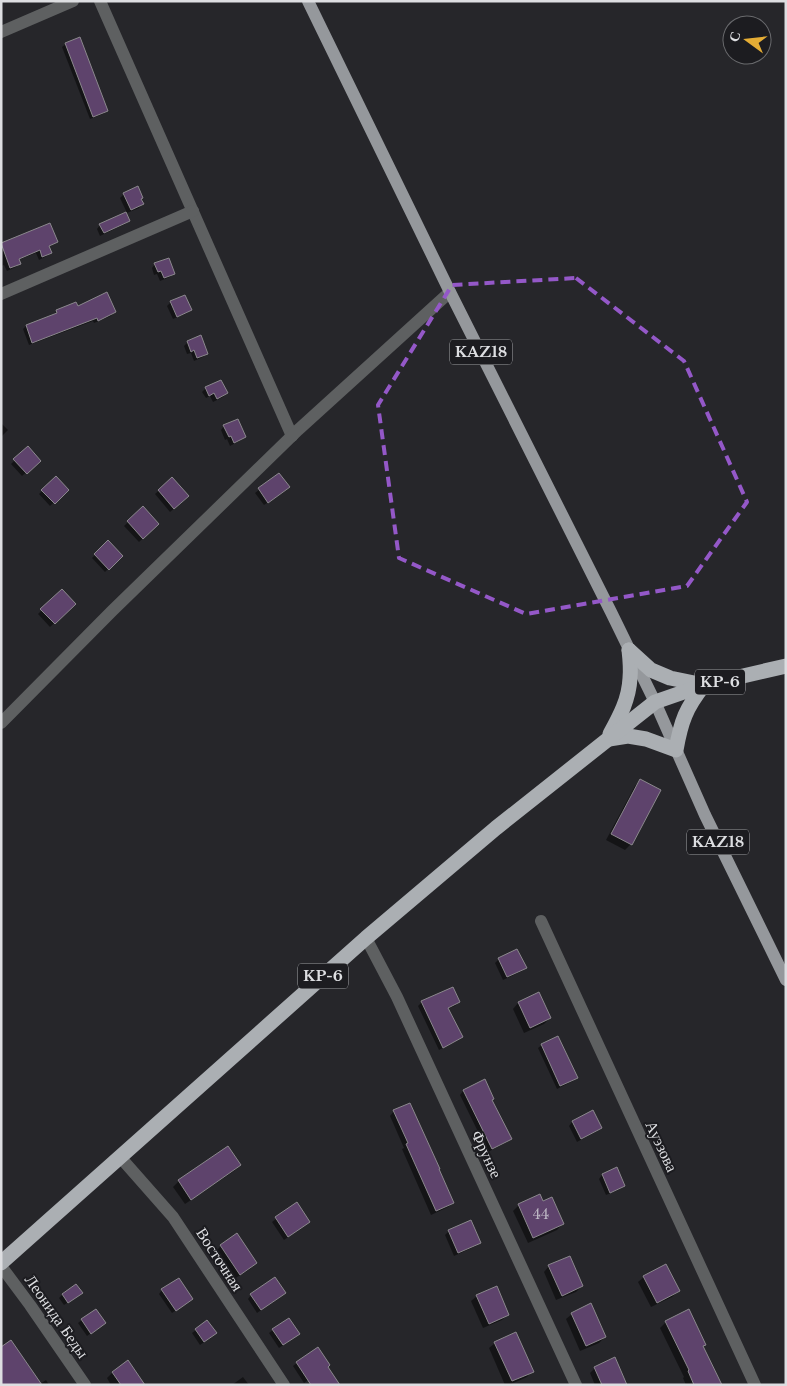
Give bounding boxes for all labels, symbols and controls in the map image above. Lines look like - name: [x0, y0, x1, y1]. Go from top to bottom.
- north arrow: [722, 15, 772, 65]
- text: С: [724, 29, 744, 44]
- road number: KAZ18: [450, 340, 512, 364]
- road number: KP-6: [695, 670, 745, 694]
- road number: KAZ18: [687, 830, 749, 854]
- road number: KP-6: [298, 964, 348, 988]
- street label: Ауэзова: [641, 1117, 683, 1175]
- street label: Фрунзе: [467, 1127, 507, 1181]
- house number: 44: [533, 1205, 549, 1223]
- street label: Восточная: [192, 1224, 248, 1295]
- street label: Леонида Беды: [21, 1270, 93, 1362]

